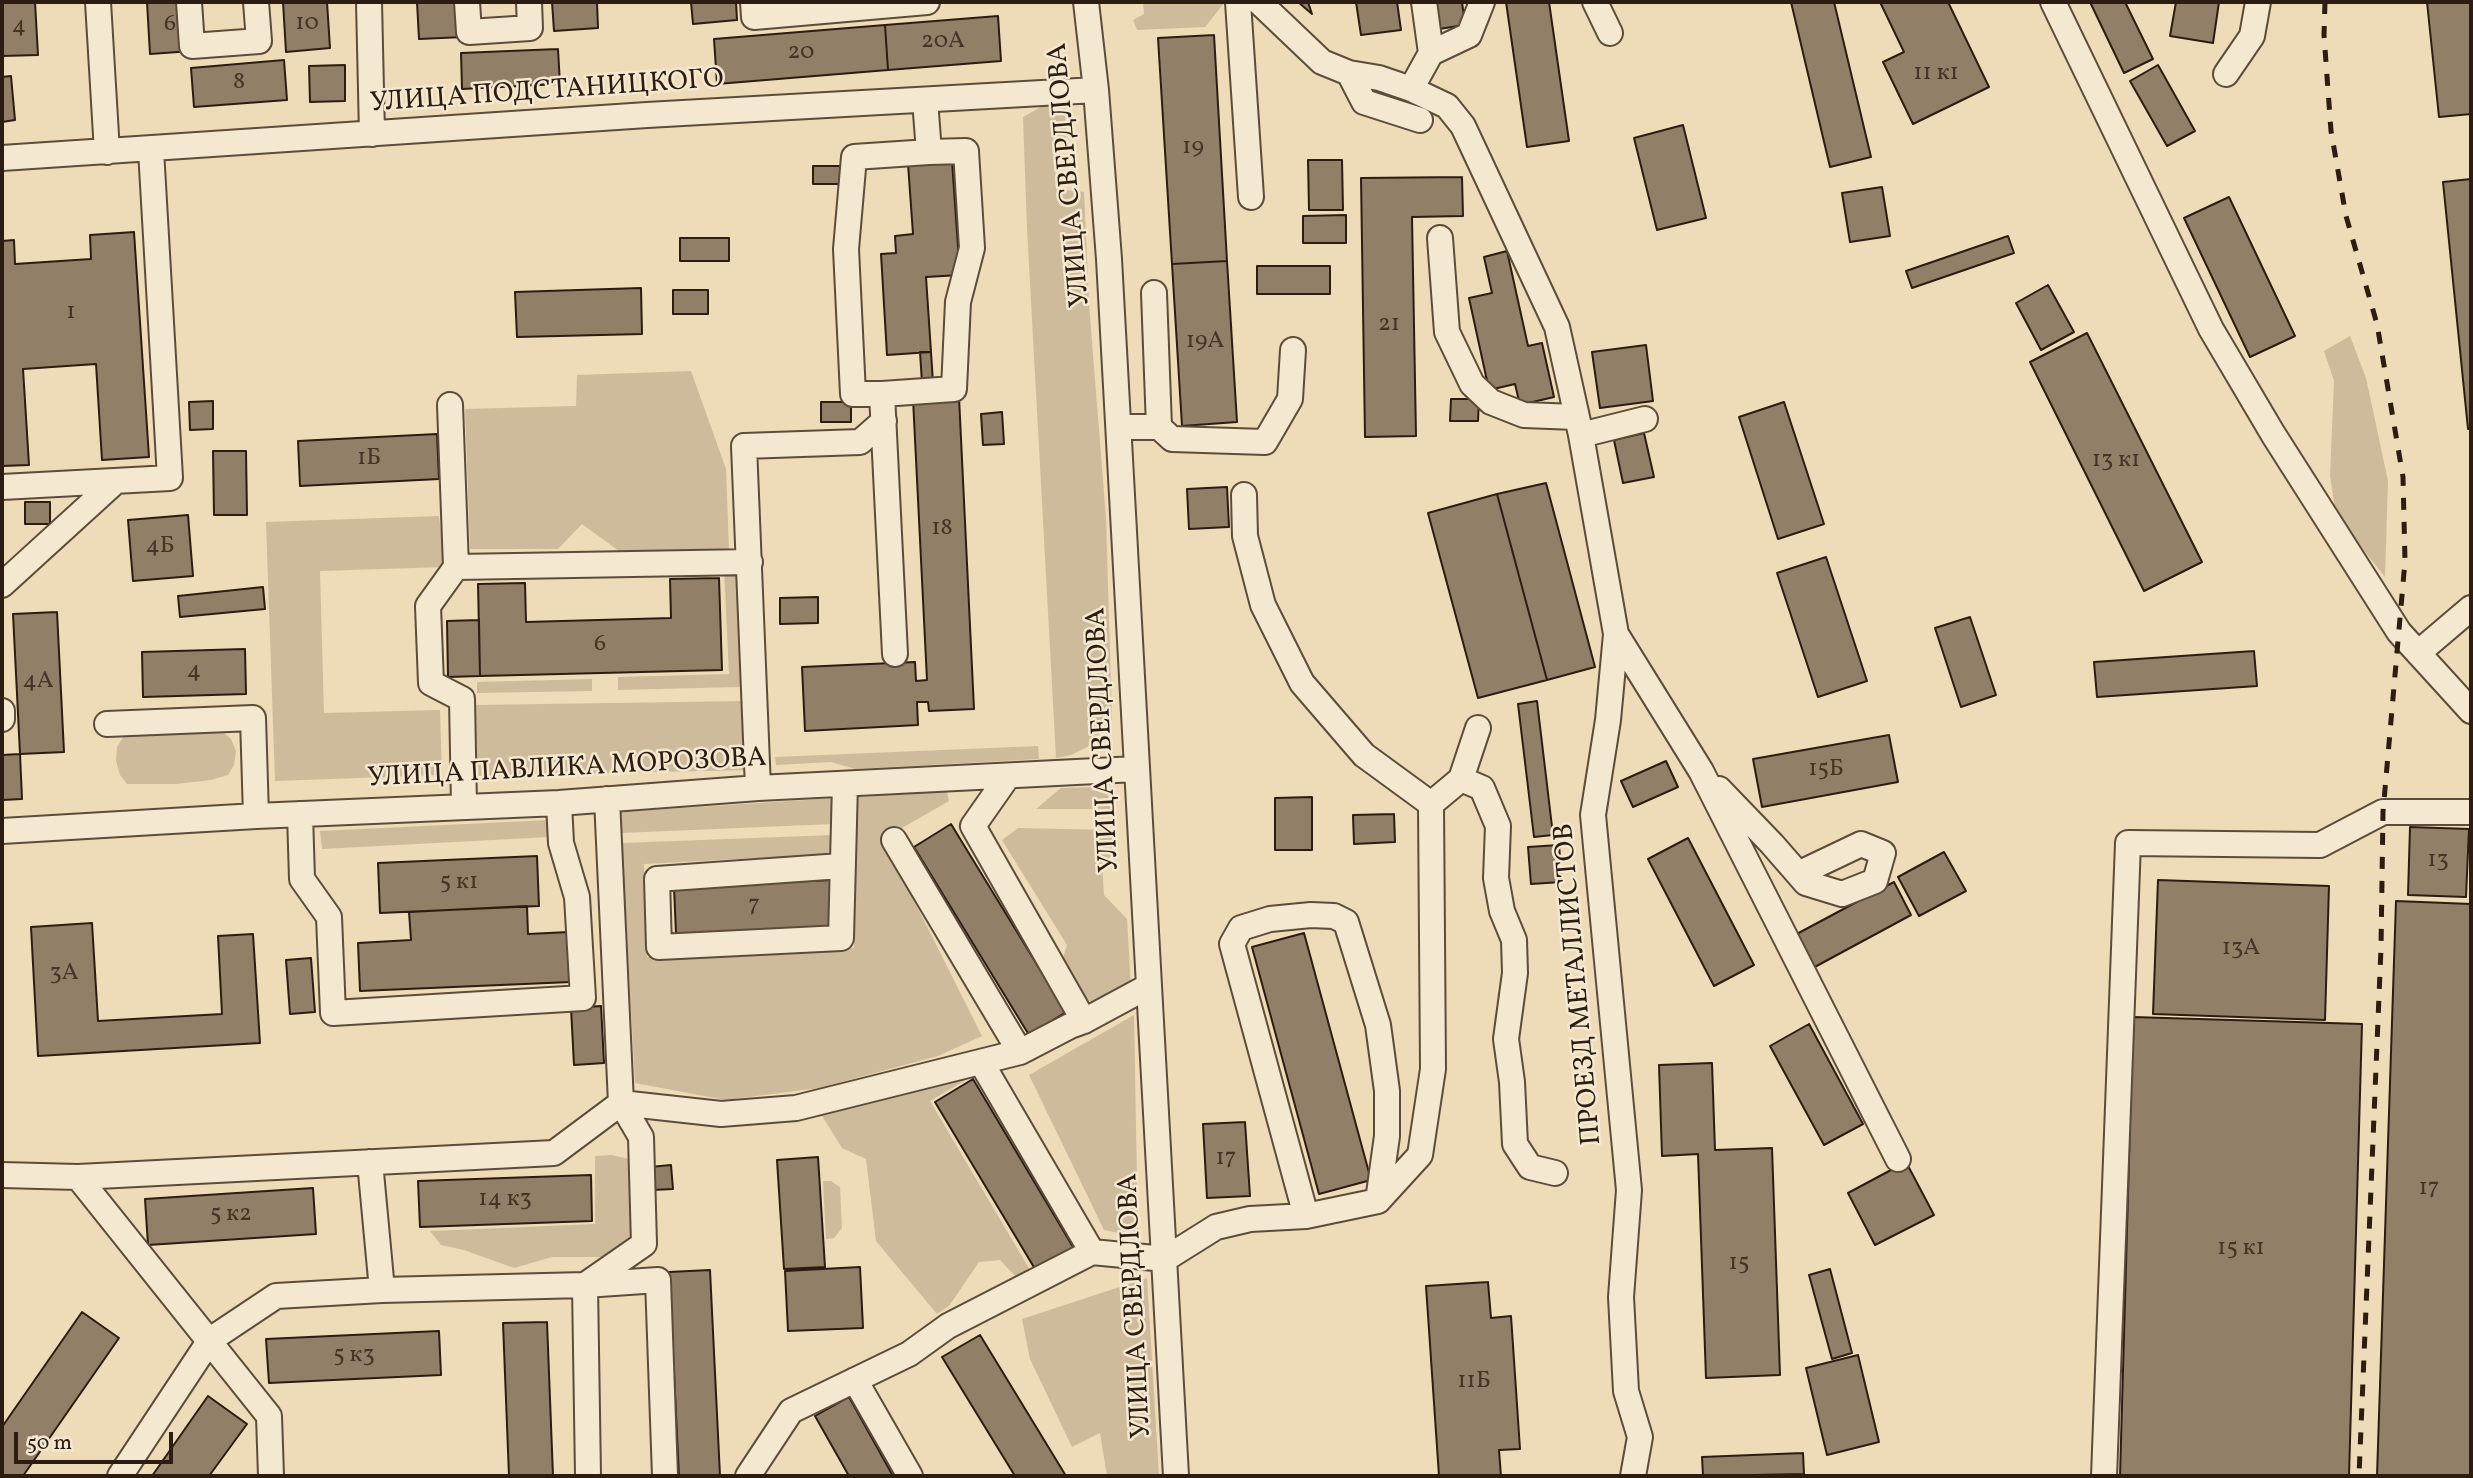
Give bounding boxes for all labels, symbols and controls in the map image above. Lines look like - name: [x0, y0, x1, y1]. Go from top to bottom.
- house number: 10: [295, 11, 319, 39]
- house number: 6: [164, 12, 176, 40]
- house number: 4: [12, 14, 26, 42]
- house number: 20А: [921, 29, 965, 57]
- house number: 20: [787, 40, 815, 68]
- street label: УЛИЦА СВЕРДЛОВА: [1043, 41, 1099, 309]
- house number: 11 к1: [1913, 61, 1959, 89]
- street label: УЛИЦА ПОДСТАНИЦКОГО: [369, 64, 725, 122]
- house number: 8: [233, 70, 245, 98]
- house number: 19: [1182, 135, 1204, 163]
- house number: 1: [66, 300, 76, 328]
- house number: 21: [1378, 312, 1400, 340]
- house number: 19А: [1186, 329, 1224, 357]
- house number: 1Б: [357, 446, 381, 474]
- house number: 13 к1: [2092, 448, 2140, 476]
- house number: 18: [931, 516, 953, 544]
- house number: 4Б: [145, 534, 175, 562]
- street label: УЛИЦА СВЕРДЛОВА: [1081, 606, 1129, 874]
- house number: 6: [594, 632, 606, 660]
- house number: 4: [187, 659, 201, 687]
- house number: 4А: [22, 669, 54, 697]
- street label: УЛИЦА ПАВЛИКА МОРОЗОВА: [367, 743, 767, 797]
- house number: 15Б: [1808, 757, 1844, 785]
- street label: ПРОЕЗД МЕТАЛЛИСТОВ: [1549, 822, 1611, 1146]
- house number: 13: [2427, 848, 2449, 876]
- house number: 5 к1: [440, 870, 478, 898]
- house number: 7: [748, 893, 760, 921]
- house number: 13А: [2222, 936, 2260, 964]
- house number: 3А: [49, 961, 79, 989]
- house number: 17: [1216, 1146, 1236, 1174]
- street label: УЛИЦА СВЕРДЛОВА: [1113, 1172, 1161, 1440]
- house number: 17: [2419, 1176, 2439, 1204]
- house number: 14 к3: [478, 1187, 532, 1215]
- house number: 5 к2: [210, 1202, 252, 1230]
- house number: 15 к1: [2217, 1236, 2265, 1264]
- house number: 15: [1729, 1251, 1749, 1279]
- house number: 5 к3: [333, 1343, 375, 1371]
- house number: 11Б: [1457, 1369, 1491, 1397]
- scale bar: [18, 1418, 177, 1462]
- text: 50 m: [27, 1429, 72, 1458]

